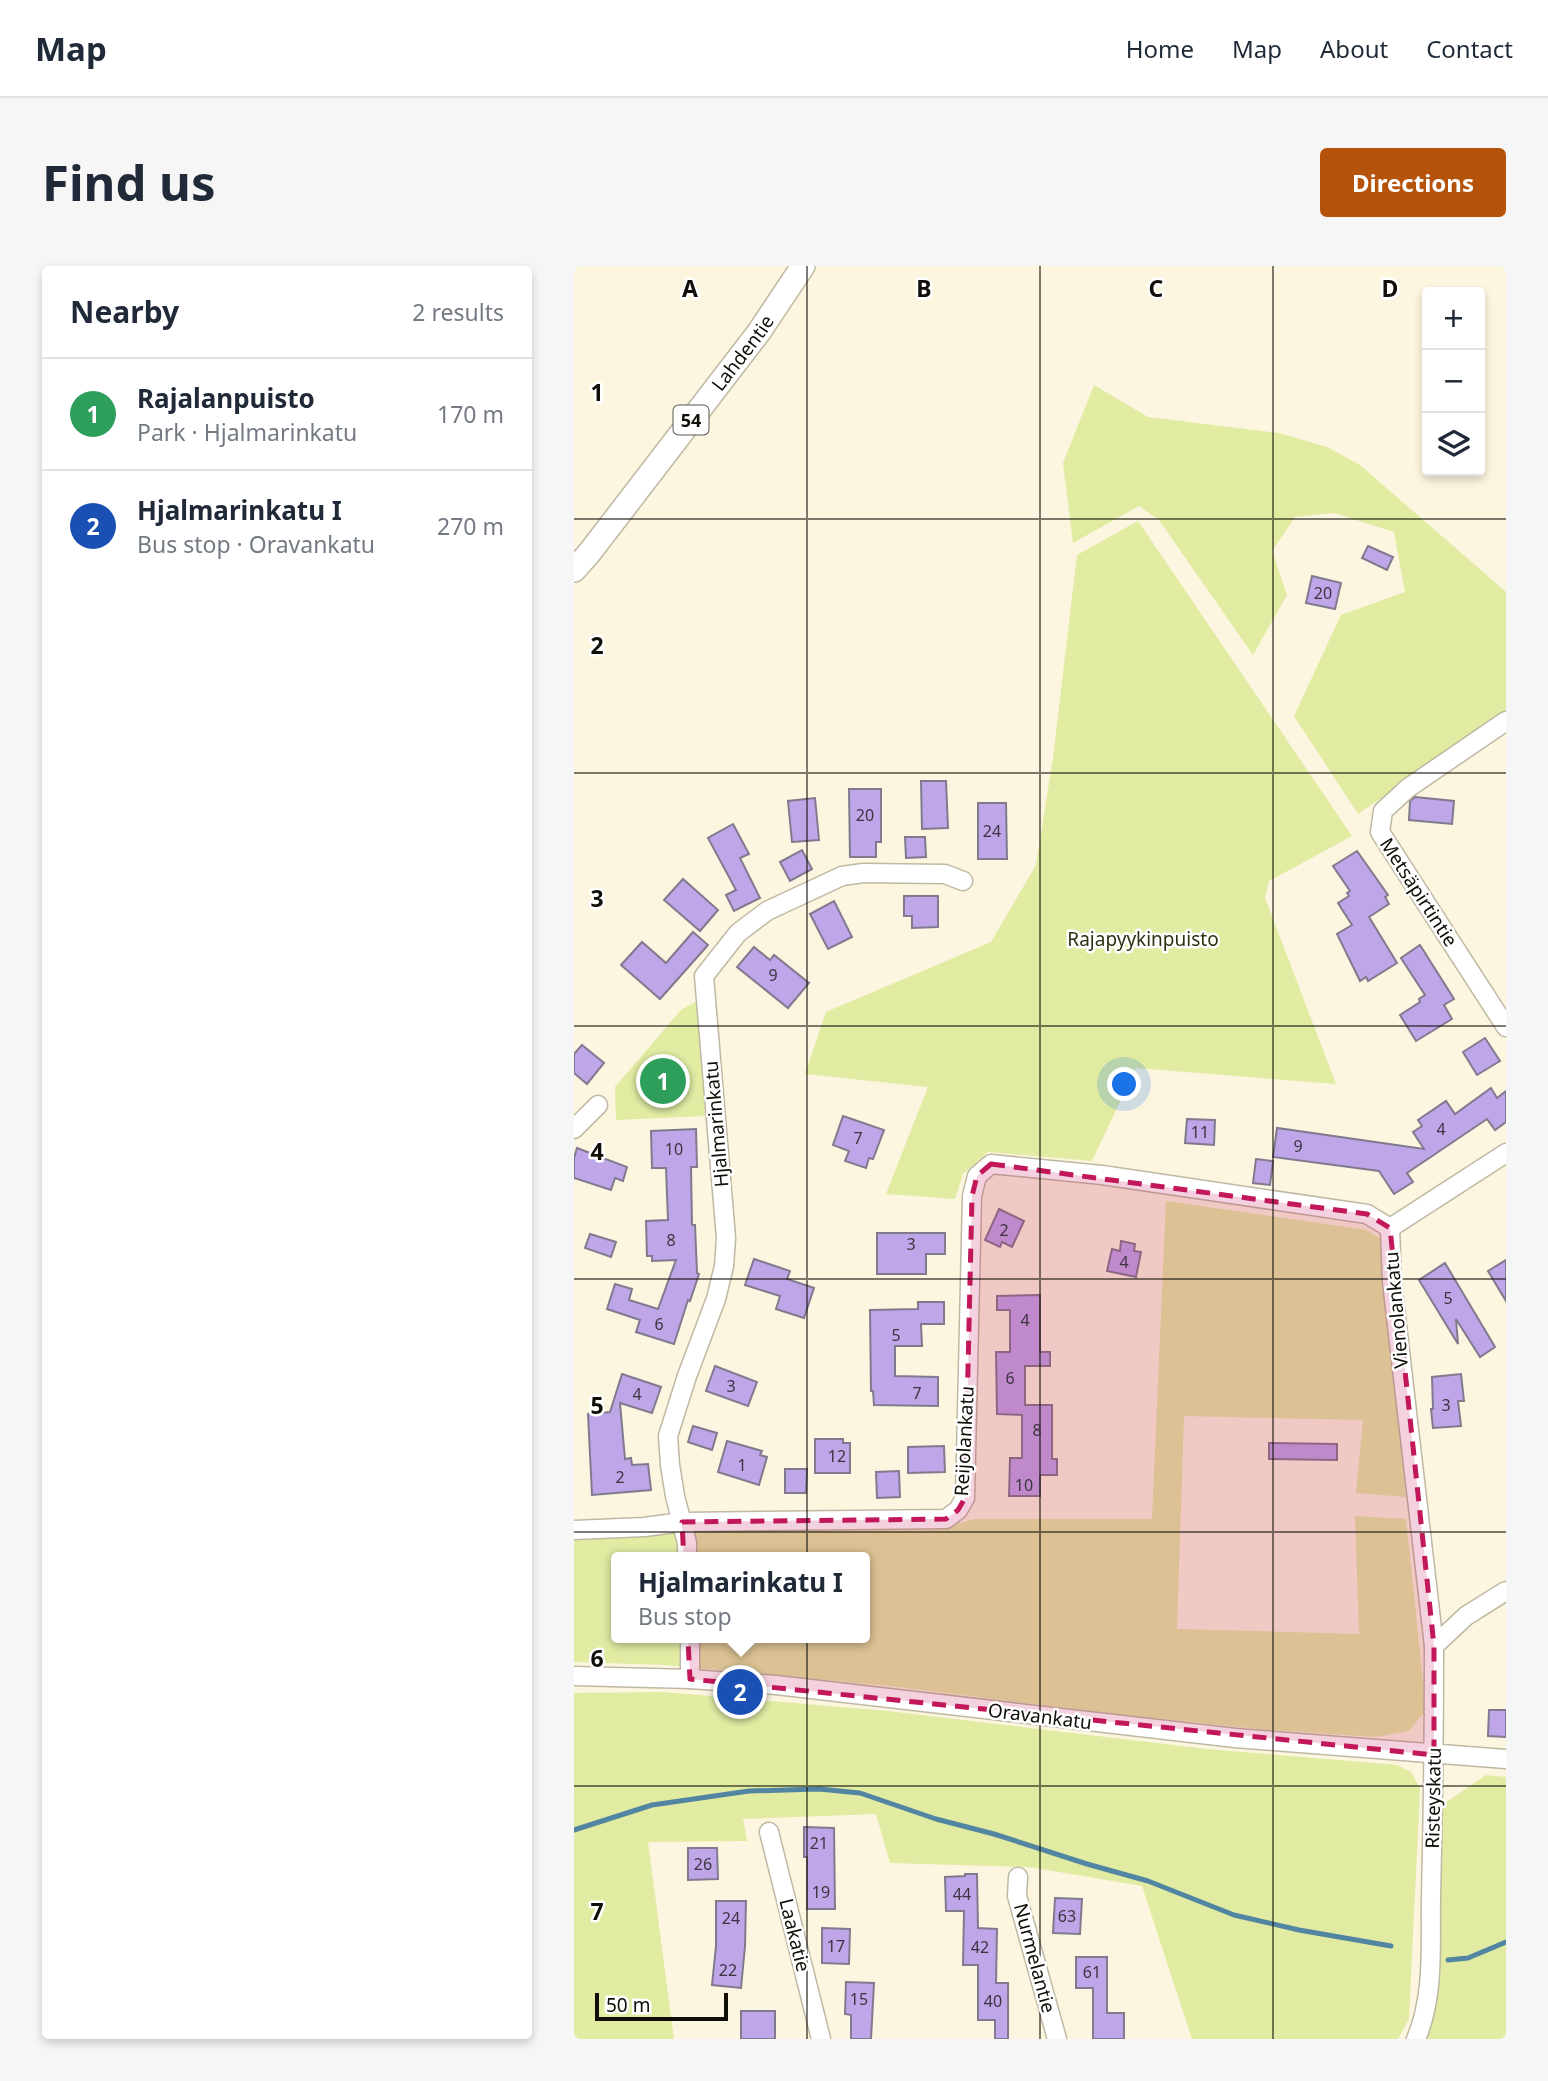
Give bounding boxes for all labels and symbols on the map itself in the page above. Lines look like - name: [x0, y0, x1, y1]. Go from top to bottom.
- text: A: [682, 272, 698, 304]
- text: B: [916, 272, 932, 304]
- text: C: [1149, 272, 1164, 304]
- text: D: [1382, 272, 1398, 304]
- street label: Lahdentie: [705, 310, 780, 396]
- text: 1: [590, 376, 604, 408]
- road number: 54: [674, 406, 708, 434]
- house number: 20: [1314, 582, 1332, 604]
- text: 2: [590, 629, 604, 661]
- house number: 20: [856, 804, 874, 826]
- house number: 24: [983, 820, 1001, 842]
- street label: Metsäpirtintie: [1374, 833, 1464, 951]
- text: 3: [590, 882, 604, 914]
- park label: Rajapyykinpuisto: [1067, 926, 1219, 952]
- house number: 9: [768, 964, 778, 986]
- pin: 1: [640, 1055, 686, 1107]
- street label: Hjalmarinkatu: [698, 1060, 734, 1188]
- your location: [1107, 1067, 1141, 1101]
- house number: 4: [1436, 1118, 1446, 1140]
- house number: 11: [1191, 1121, 1209, 1143]
- house number: 7: [853, 1127, 863, 1149]
- text: 4: [590, 1135, 604, 1167]
- house number: 9: [1293, 1135, 1303, 1157]
- house number: 10: [665, 1138, 683, 1160]
- house number: 2: [999, 1219, 1009, 1241]
- house number: 8: [666, 1229, 676, 1251]
- house number: 3: [906, 1233, 916, 1255]
- house number: 4: [1119, 1251, 1129, 1273]
- street label: Vienolankatu: [1378, 1251, 1414, 1369]
- house number: 5: [1443, 1287, 1453, 1309]
- house number: 4: [1020, 1309, 1030, 1331]
- house number: 6: [654, 1313, 664, 1335]
- house number: 5: [891, 1324, 901, 1346]
- house number: 6: [1005, 1367, 1015, 1389]
- house number: 3: [726, 1375, 736, 1397]
- house number: 7: [912, 1382, 922, 1404]
- house number: 4: [632, 1383, 642, 1405]
- street label: Reijolankatu: [948, 1385, 980, 1497]
- text: 5: [590, 1389, 604, 1421]
- house number: 3: [1441, 1394, 1451, 1416]
- house number: 8: [1032, 1419, 1042, 1441]
- house number: 12: [828, 1445, 846, 1467]
- house number: 1: [737, 1454, 747, 1476]
- house number: 2: [615, 1466, 625, 1488]
- house number: 10: [1015, 1474, 1033, 1496]
- text: 6: [590, 1642, 604, 1674]
- pin: 2: [717, 1666, 763, 1718]
- street label: Oravankatu: [987, 1697, 1093, 1735]
- street label: Risteyskatu: [1419, 1747, 1447, 1849]
- house number: 21: [810, 1832, 828, 1854]
- house number: 26: [694, 1853, 712, 1875]
- house number: 19: [812, 1881, 830, 1903]
- house number: 44: [953, 1883, 971, 1905]
- text: 7: [590, 1895, 604, 1927]
- street label: Laakatie: [773, 1896, 817, 1974]
- street label: Nurmelantie: [1008, 1900, 1062, 2016]
- house number: 63: [1058, 1905, 1076, 1927]
- house number: 24: [722, 1907, 740, 1929]
- house number: 17: [827, 1935, 845, 1957]
- house number: 42: [971, 1936, 989, 1958]
- house number: 22: [719, 1959, 737, 1981]
- house number: 61: [1083, 1961, 1101, 1983]
- house number: 15: [850, 1988, 868, 2010]
- scale bar: [595, 1990, 728, 2022]
- house number: 40: [984, 1990, 1002, 2012]

